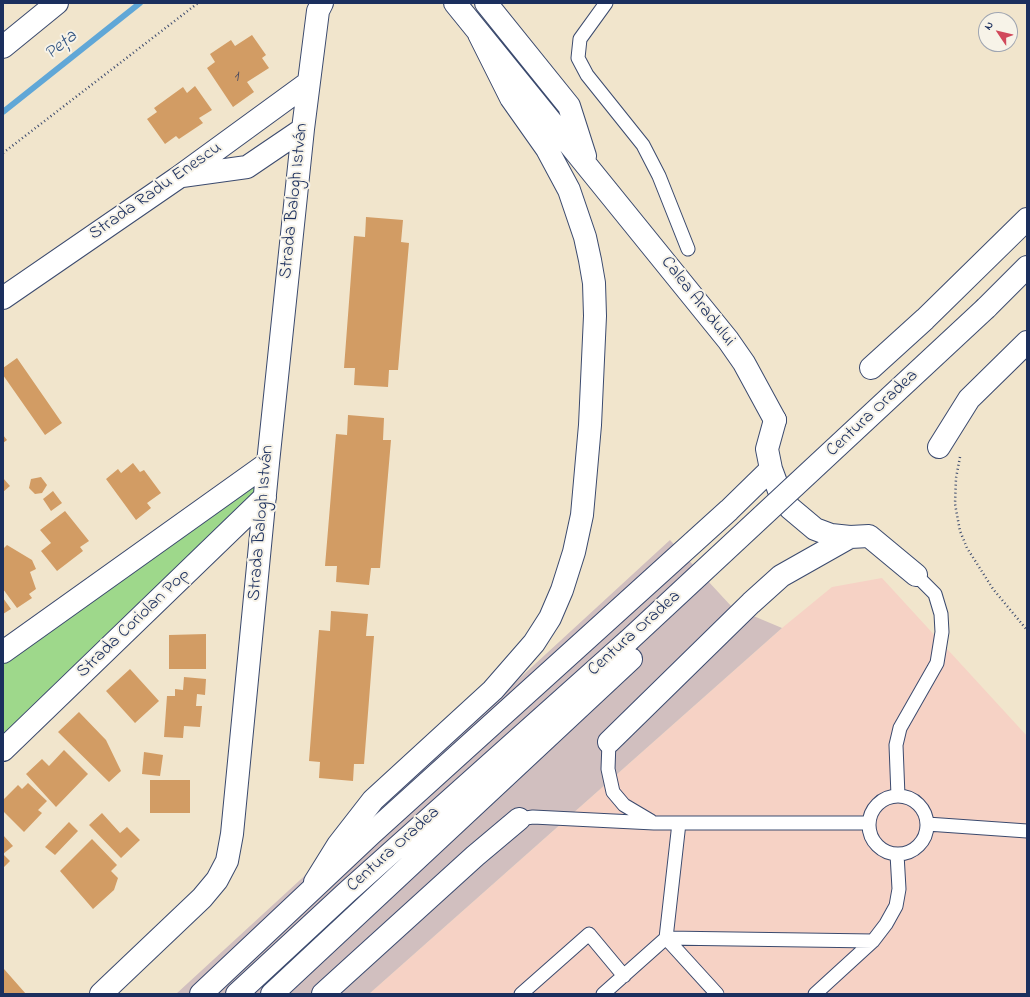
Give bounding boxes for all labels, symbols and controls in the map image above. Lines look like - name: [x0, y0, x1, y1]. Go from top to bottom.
- north arrow: [978, 12, 1018, 52]
- text: N: [980, 18, 998, 33]
- water label: Peța: [41, 26, 83, 66]
- house number: 1: [234, 67, 240, 87]
- street label: Strada Balogh István: [276, 122, 314, 280]
- street label: Strada Radu Enescu: [85, 138, 227, 246]
- street label: Calea Aradului: [655, 253, 739, 351]
- street label: Centura Oradea: [823, 366, 923, 462]
- street label: Strada Balogh István: [244, 444, 280, 602]
- street label: Strada Coriolan Pop: [73, 565, 195, 683]
- street label: Centura Oradea: [584, 587, 686, 681]
- street label: Centura Oradea: [343, 803, 445, 897]

